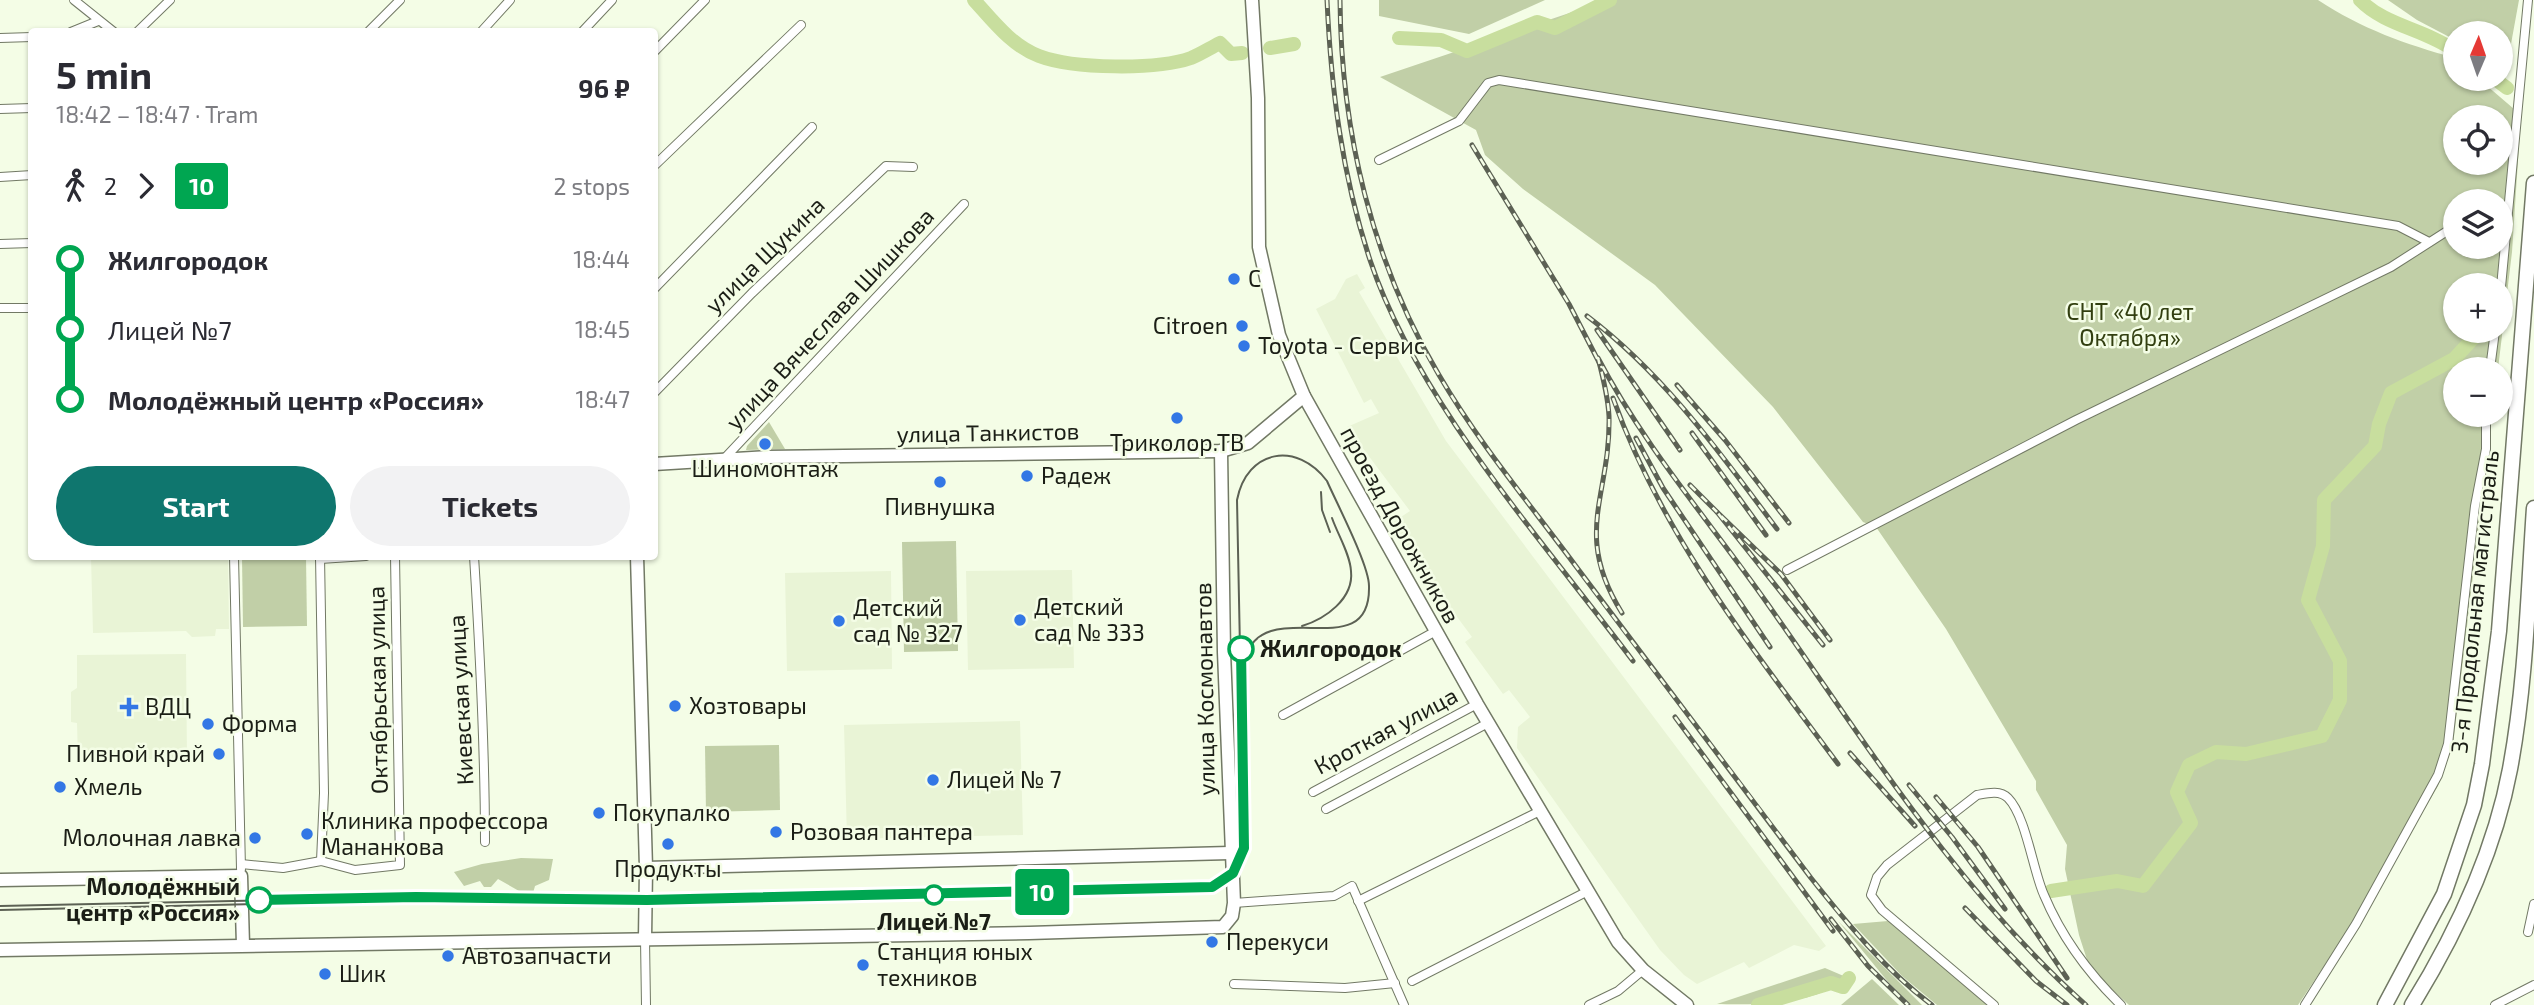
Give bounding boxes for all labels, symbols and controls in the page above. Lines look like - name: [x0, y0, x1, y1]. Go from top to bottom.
- north arrow: [2443, 21, 2513, 91]
- map controls: [2443, 21, 2513, 427]
- text: 5 min: [56, 51, 152, 97]
- text: 96 ₽: [578, 72, 630, 103]
- text: 18:42 – 18:47 · Tram: [56, 100, 258, 128]
- button: locate: [2443, 105, 2513, 175]
- icon: walk: [56, 167, 94, 205]
- icon: forward: [127, 167, 165, 205]
- text: 10: [189, 171, 214, 200]
- text: 2: [104, 172, 117, 200]
- text: 2 stops: [553, 172, 630, 200]
- button: layers: [2443, 189, 2513, 259]
- street label: улица Щукина: [699, 190, 831, 319]
- street label: улица Вячеслава Шишкова: [719, 202, 940, 436]
- text: Жилгородок: [108, 244, 268, 275]
- text: 18:44: [573, 245, 630, 273]
- place label: С: [1248, 264, 1261, 292]
- marker: С: [1226, 271, 1242, 287]
- button: +: [2443, 273, 2513, 343]
- park label: СНТ «40 лет Октября»: [2066, 297, 2194, 351]
- place label: Citroen: [1153, 311, 1228, 339]
- text: Лицей №7: [108, 314, 232, 345]
- text: 18:45: [575, 315, 630, 343]
- marker: Citroen: [1234, 318, 1250, 334]
- place label: Toyota - Сервис: [1258, 331, 1425, 359]
- marker: Toyota - Сервис: [1236, 338, 1252, 354]
- button: −: [2443, 357, 2513, 427]
- text: Молодёжный центр «Россия»: [108, 384, 484, 415]
- text: 18:47: [576, 385, 630, 413]
- marker: Триколор.ТВ: [1169, 410, 1185, 426]
- street label: улица Танкистов: [896, 416, 1080, 449]
- street label: проезд Дорожников: [1335, 421, 1467, 628]
- place label: Триколор.ТВ: [1110, 428, 1244, 456]
- marker: Шиномонтаж: [757, 436, 773, 452]
- street label: 3-я Продольная магистраль: [2444, 449, 2504, 755]
- place label: Шиномонтаж: [691, 454, 839, 482]
- place label: Радеж: [1041, 461, 1111, 489]
- button: Start: [56, 466, 336, 546]
- button: Tickets: [350, 466, 630, 546]
- marker: Радеж: [1019, 468, 1035, 484]
- marker: Пивнушка: [932, 474, 948, 490]
- place label: Пивнушка: [885, 492, 995, 521]
- street label: улица Космонавтов: [1188, 582, 1221, 796]
- street label: Октябрьская улица: [361, 586, 394, 794]
- place label: Детский сад № 333: [1034, 592, 1145, 646]
- place label: Детский сад № 327: [853, 593, 963, 647]
- marker: Детский сад № 333: [1012, 612, 1028, 628]
- marker: Детский сад № 327: [831, 613, 847, 629]
- street label: Киевская улица: [442, 614, 479, 786]
- place label: Жилгородок: [1260, 634, 1402, 662]
- marker: Жилгородок: [1228, 636, 1254, 662]
- street label: Кроткая улица: [1309, 681, 1462, 781]
- place label: Хозтовары: [689, 691, 807, 719]
- place label: ВДЦ: [145, 692, 191, 720]
- marker: ВДЦ: [119, 697, 139, 717]
- marker: Хозтовары: [667, 698, 683, 714]
- place label: Форма: [222, 709, 297, 737]
- marker: Форма: [200, 716, 216, 732]
- place label: Пивной край: [66, 739, 205, 767]
- marker: Пивной край: [211, 746, 227, 762]
- place label: Лицей № 7: [947, 765, 1062, 793]
- place label: Хмель: [74, 772, 142, 800]
- marker: Лицей № 7: [925, 772, 941, 788]
- marker: Хмель: [52, 779, 68, 795]
- place label: Покупалко: [613, 798, 730, 827]
- marker: Покупалко: [591, 805, 607, 821]
- place label: Клиника профессора Мананкова: [321, 806, 549, 860]
- place label: Розовая пантера: [790, 817, 973, 845]
- place label: Молочная лавка: [62, 823, 241, 851]
- marker: Розовая пантера: [768, 824, 784, 840]
- marker: Клиника профессора Мананкова: [299, 826, 315, 842]
- marker: Молочная лавка: [247, 830, 263, 846]
- marker: Продукты: [660, 836, 676, 852]
- place label: Продукты: [614, 854, 722, 883]
- line badge: 10: [1010, 869, 1074, 915]
- place label: Молодёжный центр «Россия»: [66, 872, 240, 926]
- text: 10: [1029, 877, 1055, 906]
- marker: Лицей №7: [924, 885, 944, 905]
- marker: Молодёжный центр «Россия»: [246, 887, 272, 913]
- place label: Лицей №7: [877, 907, 991, 935]
- place label: Перекуси: [1226, 927, 1329, 956]
- marker: Перекуси: [1204, 934, 1220, 950]
- place label: Станция юных техников: [877, 937, 1033, 991]
- place label: Автозапчасти: [462, 941, 611, 969]
- marker: Автозапчасти: [440, 948, 456, 964]
- marker: Станция юных техников: [855, 957, 871, 973]
- place label: Шик: [339, 959, 386, 987]
- marker: Шик: [317, 966, 333, 982]

